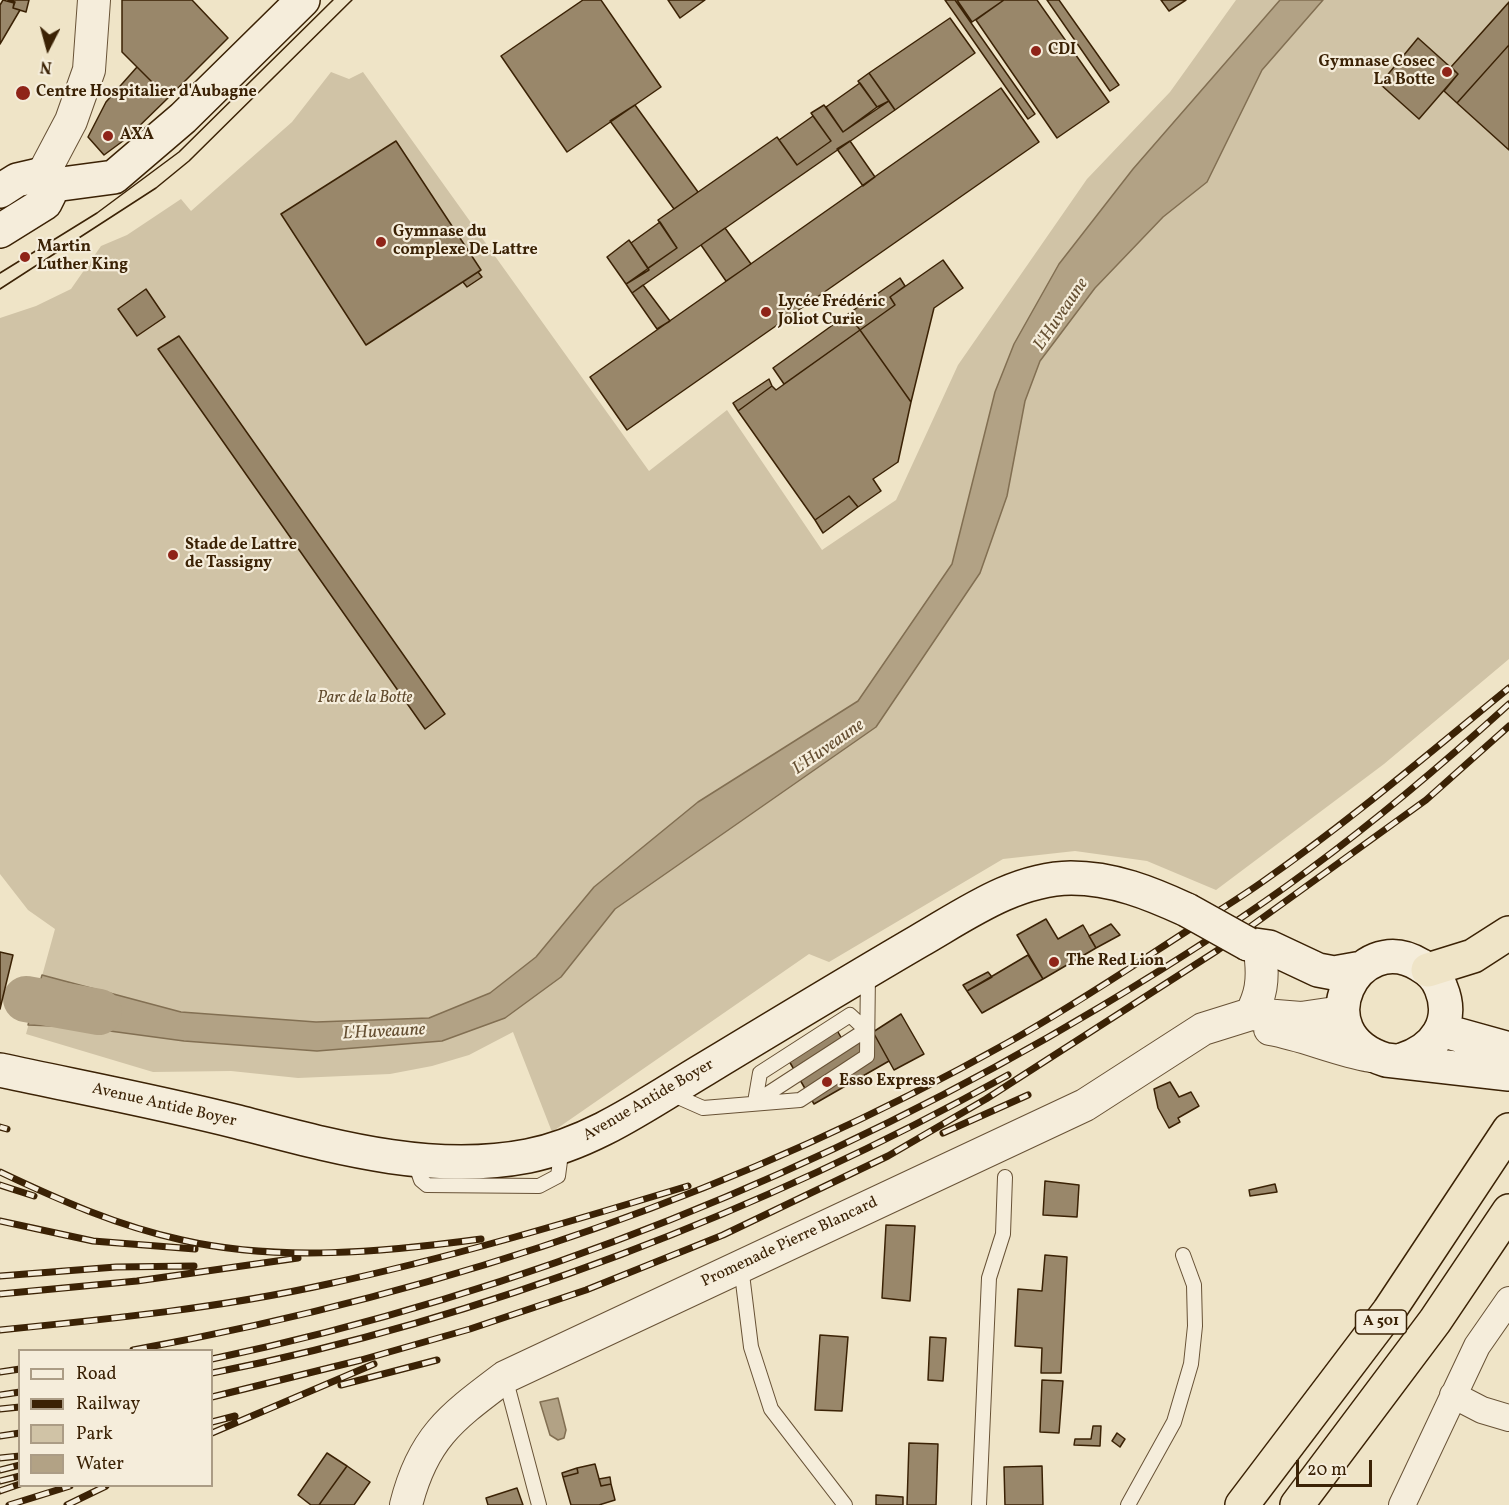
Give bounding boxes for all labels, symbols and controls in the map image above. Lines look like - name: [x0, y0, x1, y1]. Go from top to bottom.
- north arrow: [18, 18, 78, 78]
- place label: CDI: [1048, 41, 1076, 61]
- marker: CDI: [1029, 44, 1043, 58]
- place label: Gymnase Cosec La Botte: [1319, 53, 1435, 91]
- text: N: [39, 54, 53, 77]
- marker: Gymnase Cosec La Botte: [1440, 65, 1454, 79]
- place label: Centre Hospitalier d'Aubagne: [36, 83, 257, 103]
- marker: Centre Hospitalier d'Aubagne: [14, 84, 32, 102]
- place label: AXA: [120, 126, 154, 146]
- marker: AXA: [101, 129, 115, 143]
- place label: Gymnase du complexe De Lattre: [393, 223, 538, 261]
- marker: Gymnase du complexe De Lattre: [374, 235, 388, 249]
- place label: Martin Luther King: [37, 238, 128, 276]
- marker: Martin Luther King: [18, 250, 32, 264]
- water label: L'Huveaune: [1030, 275, 1094, 355]
- place label: Lycée Frédéric Joliot Curie: [778, 293, 885, 331]
- marker: Lycée Frédéric Joliot Curie: [759, 305, 773, 319]
- place label: Stade de Lattre de Tassigny: [185, 536, 297, 574]
- marker: Stade de Lattre de Tassigny: [166, 548, 180, 562]
- park label: Parc de la Botte: [318, 689, 412, 709]
- water label: L'Huveaune: [789, 715, 869, 781]
- place label: The Red Lion: [1066, 952, 1164, 972]
- marker: The Red Lion: [1047, 955, 1061, 969]
- water label: L'Huveaune: [342, 1020, 426, 1046]
- street label: Avenue Antide Boyer: [580, 1056, 718, 1146]
- place label: Esso Express: [839, 1072, 936, 1092]
- marker: Esso Express: [820, 1075, 834, 1089]
- street label: Avenue Antide Boyer: [90, 1080, 238, 1132]
- street label: Promenade Pierre Blancard: [699, 1194, 881, 1292]
- road number: A 501: [1356, 1310, 1406, 1334]
- legend: [18, 1349, 213, 1487]
- text: Road: [76, 1362, 117, 1387]
- text: Railway: [76, 1392, 140, 1417]
- text: Park: [76, 1422, 113, 1447]
- scale bar: [1299, 1448, 1376, 1486]
- text: Water: [76, 1452, 124, 1477]
- text: 20 m: [1307, 1458, 1347, 1483]

